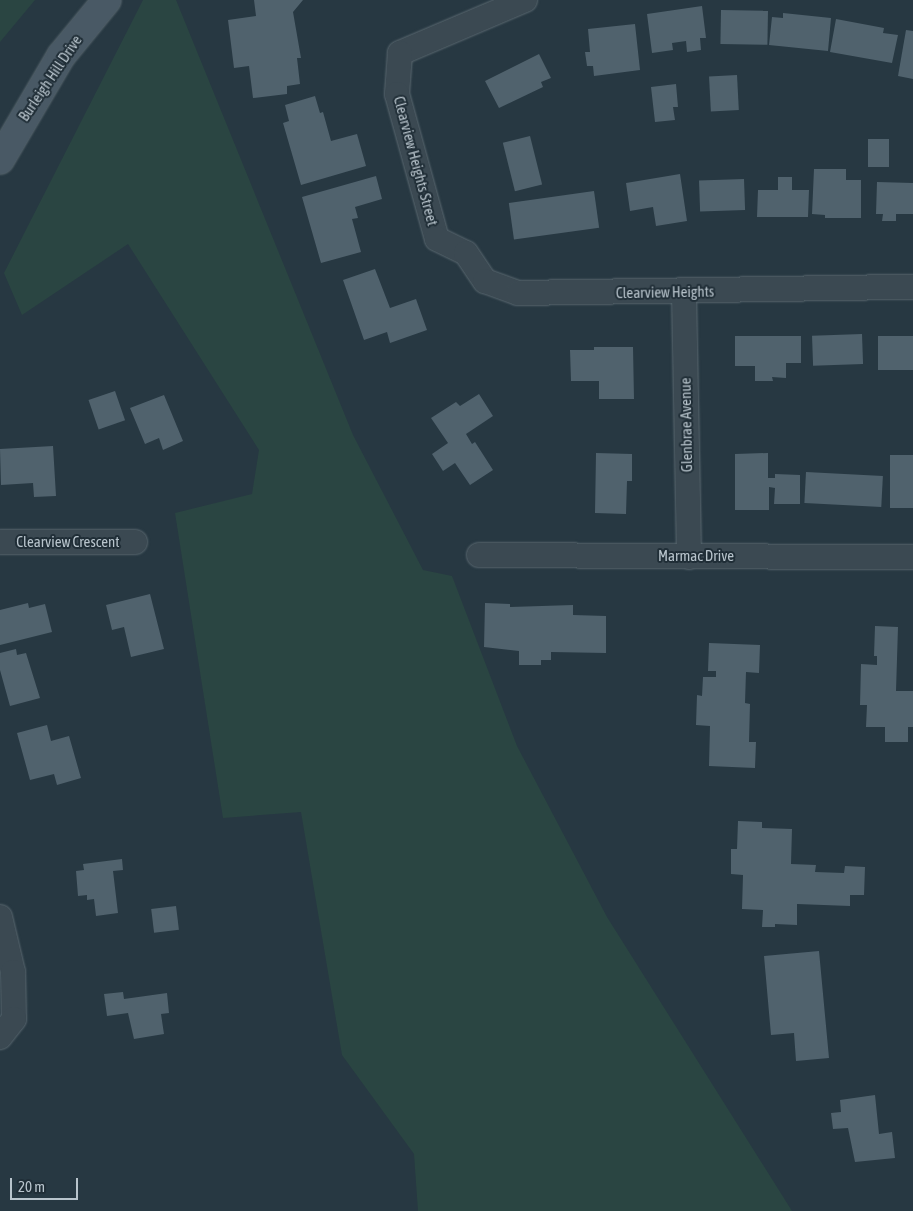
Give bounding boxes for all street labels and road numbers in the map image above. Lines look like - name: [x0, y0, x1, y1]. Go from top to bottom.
- street label: Burleigh Hill Drive: [15, 32, 85, 124]
- street label: Clearview Heights Street: [390, 94, 442, 228]
- street label: Clearview Heights: [616, 282, 714, 302]
- street label: Glenbrae Avenue: [676, 378, 696, 472]
- street label: Clearview Crescent: [16, 533, 120, 551]
- street label: Marmac Drive: [658, 547, 734, 565]

